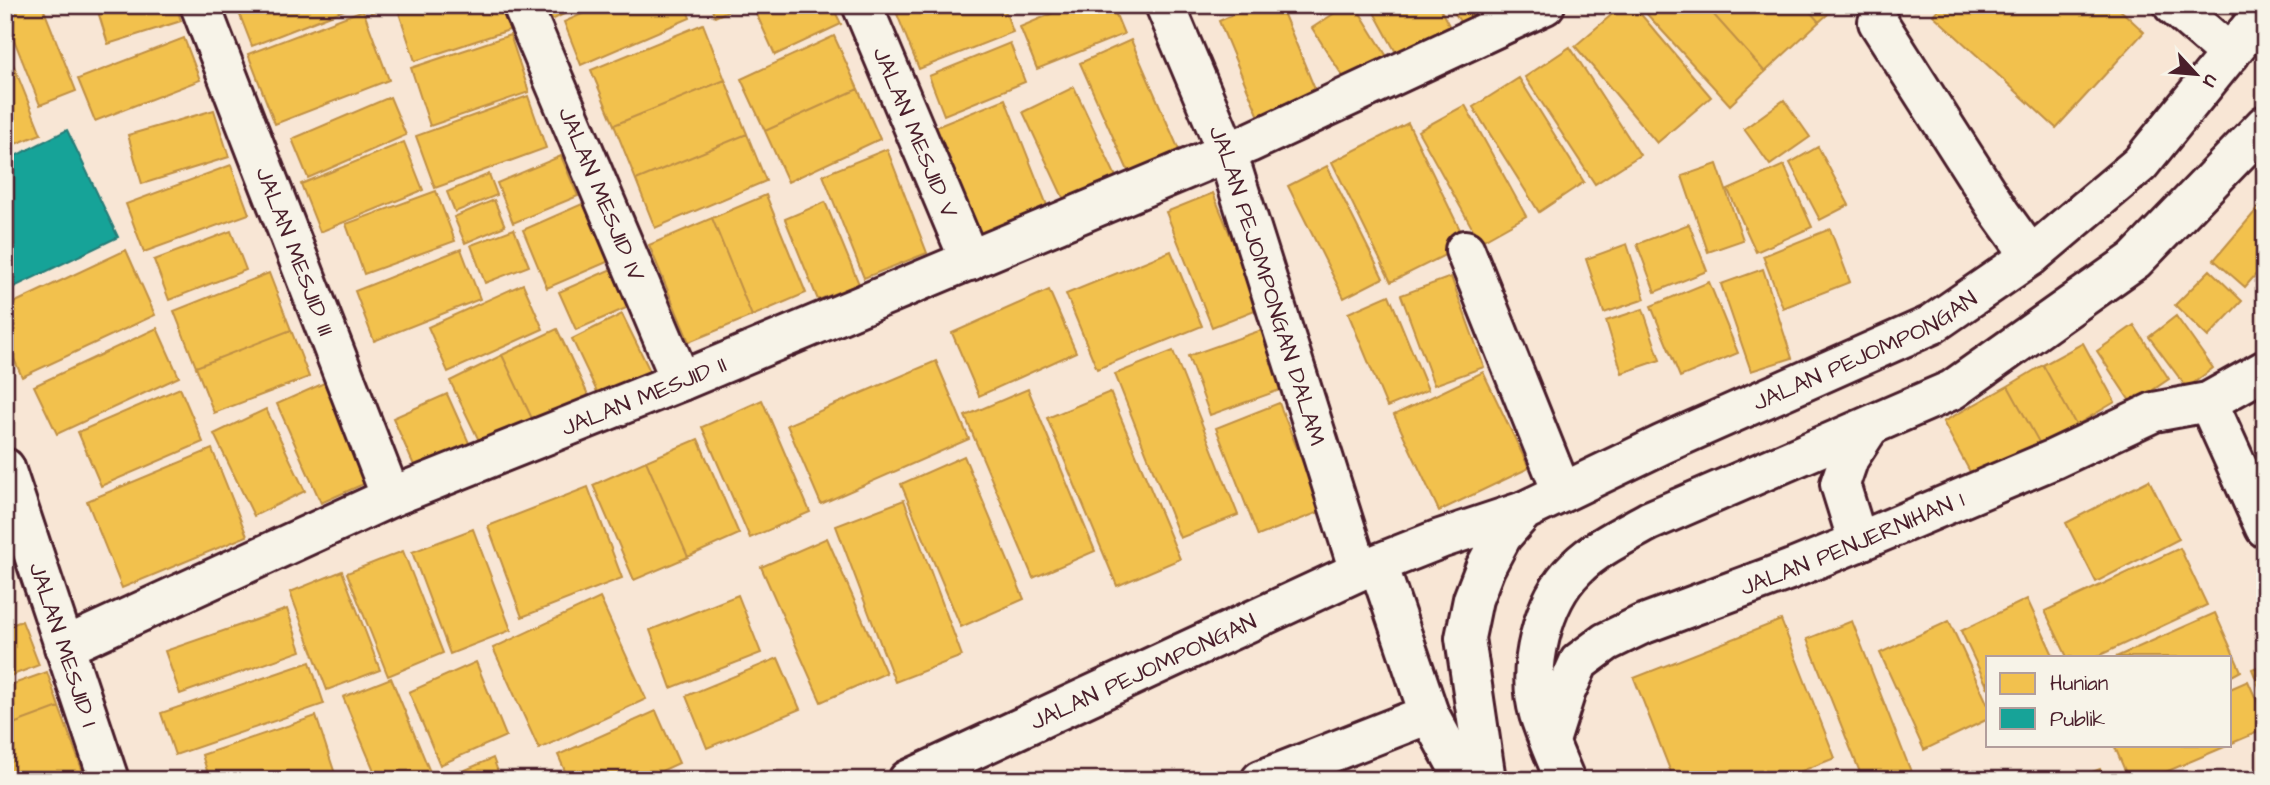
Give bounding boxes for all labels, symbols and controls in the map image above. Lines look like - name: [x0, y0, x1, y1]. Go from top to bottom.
- north arrow: [2162, 38, 2232, 108]
- street label: JALAN MESJID V: [864, 42, 965, 224]
- text: U: [2195, 70, 2224, 92]
- street label: JALAN MESJID IV: [550, 102, 652, 287]
- street label: JALAN PEJOMPONGAN DALAM: [1201, 121, 1333, 450]
- street label: JALAN MESJID III: [247, 162, 342, 341]
- street label: JALAN PEJOMPONGAN: [1748, 283, 1984, 419]
- street label: JALAN MESJID II: [557, 349, 731, 444]
- street label: JALAN PENJERNIHAN 1: [1736, 484, 1969, 604]
- street label: JALAN MESJID I: [21, 558, 105, 731]
- street label: JALAN PEJOMPONGAN: [1025, 606, 1262, 738]
- legend: [1986, 656, 2232, 746]
- text: Hunian: [2050, 669, 2108, 698]
- text: Publik: [2050, 705, 2105, 734]

